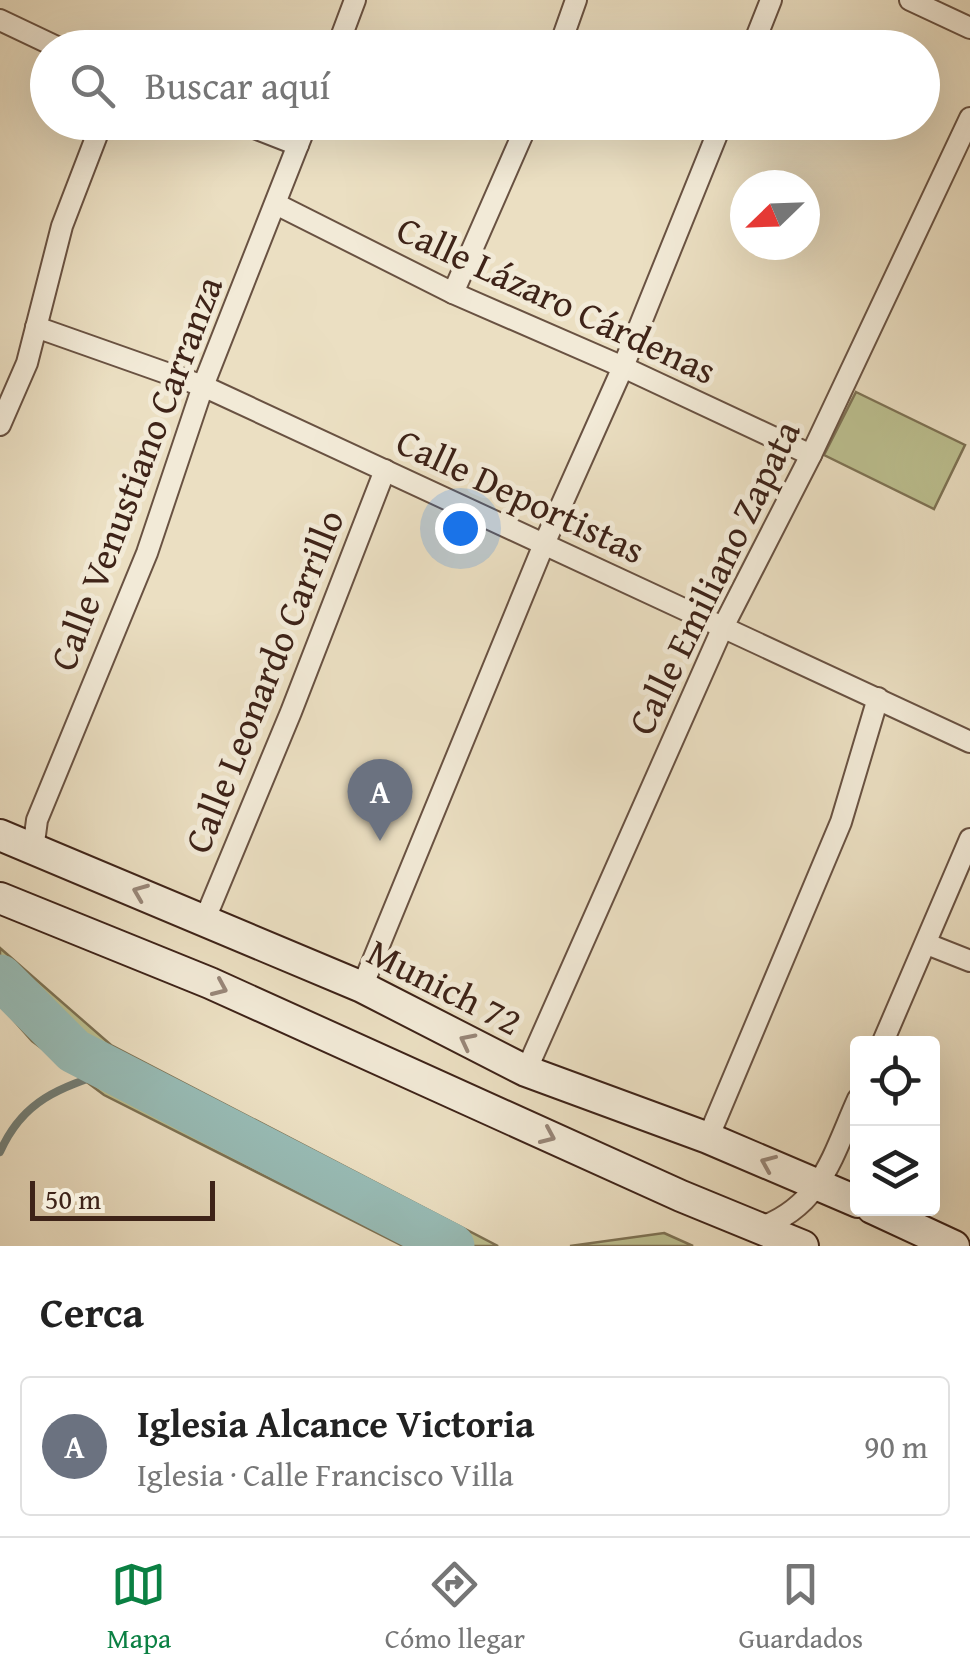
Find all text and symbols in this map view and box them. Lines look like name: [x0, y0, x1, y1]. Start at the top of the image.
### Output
search box: [30, 30, 940, 140]
text: Buscar aquí: [145, 57, 330, 113]
icon: search: [65, 58, 120, 113]
north arrow: [730, 170, 820, 260]
street label: Calle Lázaro Cárdenas: [388, 200, 726, 398]
street label: Calle Venustiano Carranza: [34, 268, 236, 678]
street label: Calle Emiliano Zapata: [613, 410, 813, 744]
street label: Calle Deportistas: [388, 413, 654, 577]
street label: Calle Leonardo Carrillo: [169, 501, 357, 861]
your location: [435, 503, 486, 554]
pin: A: [348, 758, 412, 841]
one-way arrow: [132, 884, 149, 904]
street label: Munich 72: [358, 923, 532, 1049]
one-way arrow: [210, 976, 228, 996]
one-way arrow: [460, 1034, 478, 1053]
map controls: [850, 1036, 940, 1216]
button: locate: [850, 1036, 940, 1126]
one-way arrow: [538, 1124, 556, 1144]
button: layers: [850, 1126, 940, 1216]
one-way arrow: [760, 1155, 778, 1175]
scale bar: [30, 1176, 215, 1220]
text: 50 m: [45, 1178, 101, 1219]
text: Cerca: [40, 1281, 144, 1342]
text: Iglesia Alcance Victoria: [137, 1395, 534, 1451]
text: A: [64, 1423, 85, 1470]
text: 90 m: [864, 1423, 928, 1470]
text: Iglesia · Calle Francisco Villa: [137, 1451, 514, 1498]
tab: Mapa: [107, 1557, 171, 1658]
tab: Cómo llegar: [385, 1557, 525, 1658]
tab: Guardados: [739, 1557, 863, 1658]

